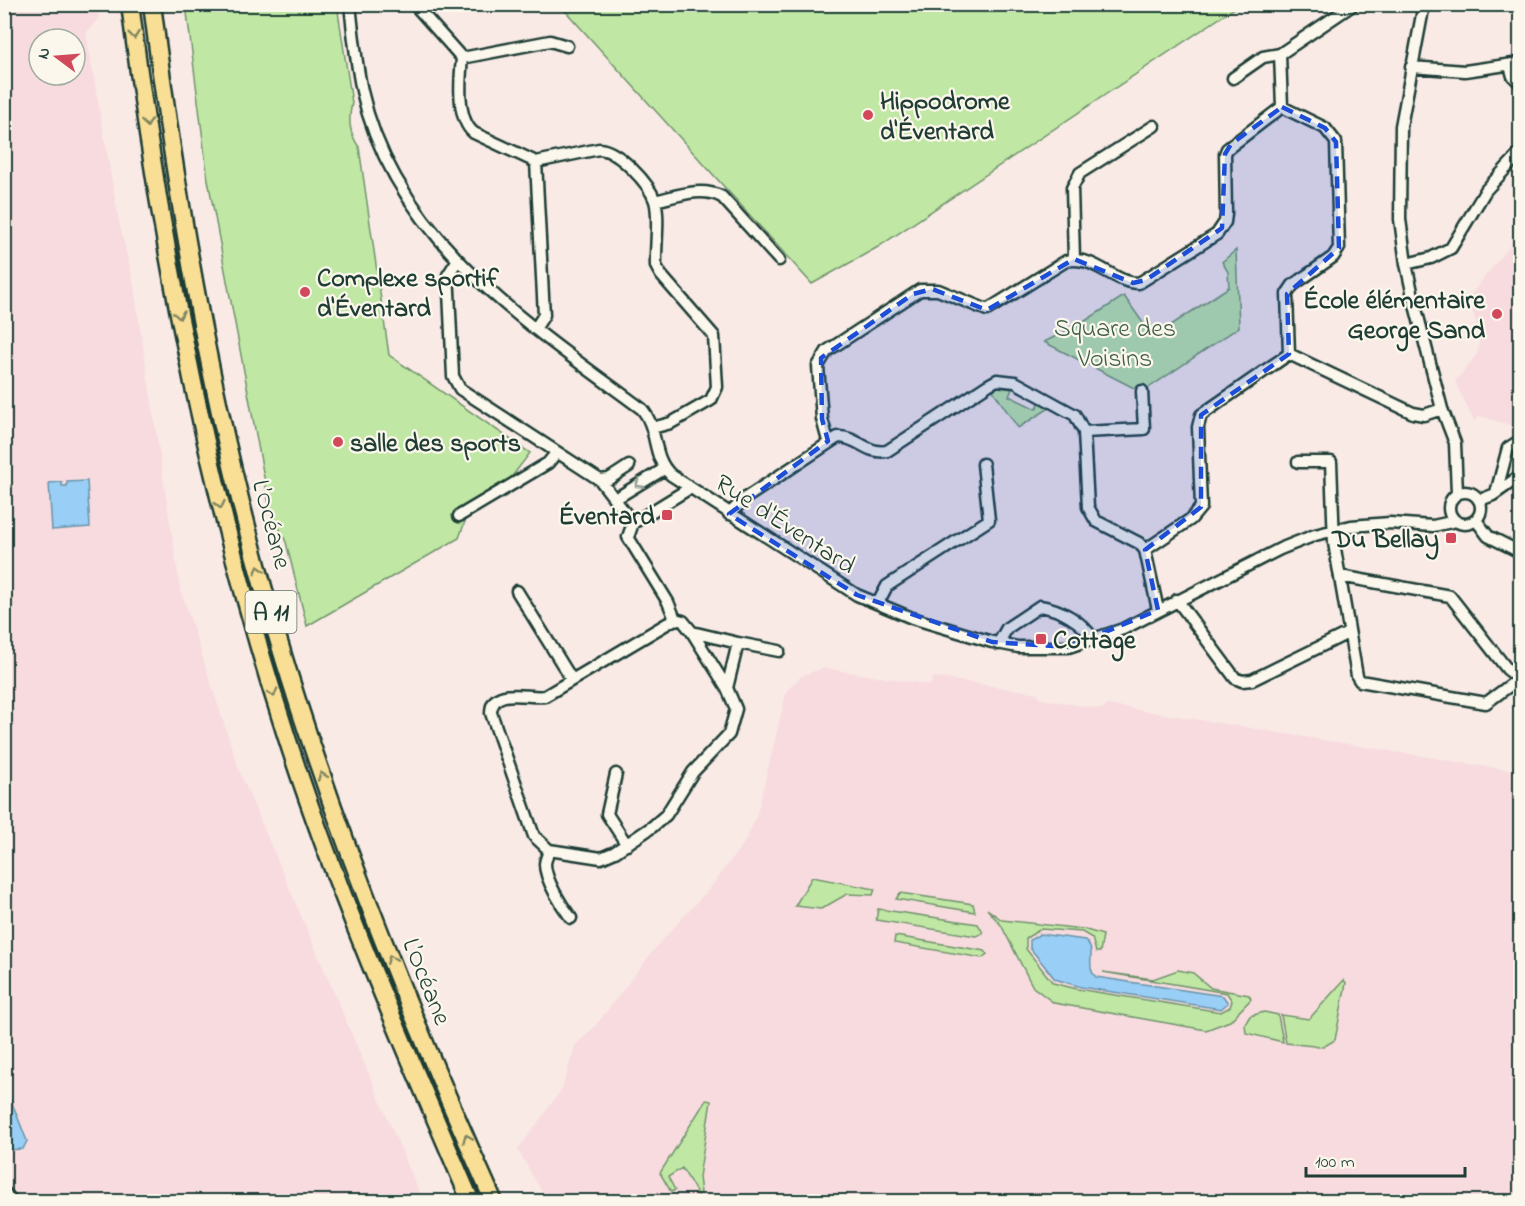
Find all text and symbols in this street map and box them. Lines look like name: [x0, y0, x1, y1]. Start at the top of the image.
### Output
north arrow: [27, 27, 87, 87]
one-way arrow: [127, 30, 140, 39]
text: N: [31, 45, 58, 62]
place label: Hippodrome d'Éventard: [880, 84, 1011, 152]
marker: Hippodrome d'Éventard: [861, 108, 875, 122]
one-way arrow: [140, 118, 152, 127]
place label: Complexe sportif d'Éventard: [317, 261, 500, 329]
place label: École élémentaire George Sand: [1303, 283, 1486, 352]
marker: Complexe sportif d'Éventard: [298, 285, 312, 299]
marker: École élémentaire George Sand: [1490, 307, 1504, 321]
one-way arrow: [172, 310, 185, 320]
park label: Square des Voisins: [1054, 311, 1176, 379]
place label: salle des sports: [350, 426, 521, 464]
marker: salle des sports: [331, 435, 345, 449]
street label: Rue d'Éventard: [706, 466, 863, 586]
street label: L’Océane: [240, 476, 300, 574]
one-way arrow: [635, 476, 645, 488]
place label: Éventard: [559, 499, 655, 537]
one-way arrow: [213, 500, 226, 510]
marker: Éventard: [660, 508, 674, 522]
place label: Du Bellay: [1331, 522, 1439, 560]
marker: Du Bellay: [1444, 531, 1458, 545]
one-way arrow: [253, 565, 266, 575]
road number: A 11: [246, 591, 296, 633]
place label: Cottage: [1053, 623, 1137, 662]
marker: Cottage: [1034, 632, 1048, 646]
one-way arrow: [266, 687, 278, 698]
one-way arrow: [317, 771, 330, 782]
street label: L’Océane: [391, 933, 460, 1032]
one-way arrow: [386, 954, 398, 965]
one-way arrow: [462, 1134, 474, 1145]
scale bar: [1306, 1140, 1465, 1178]
text: 100 m: [1315, 1150, 1355, 1176]

